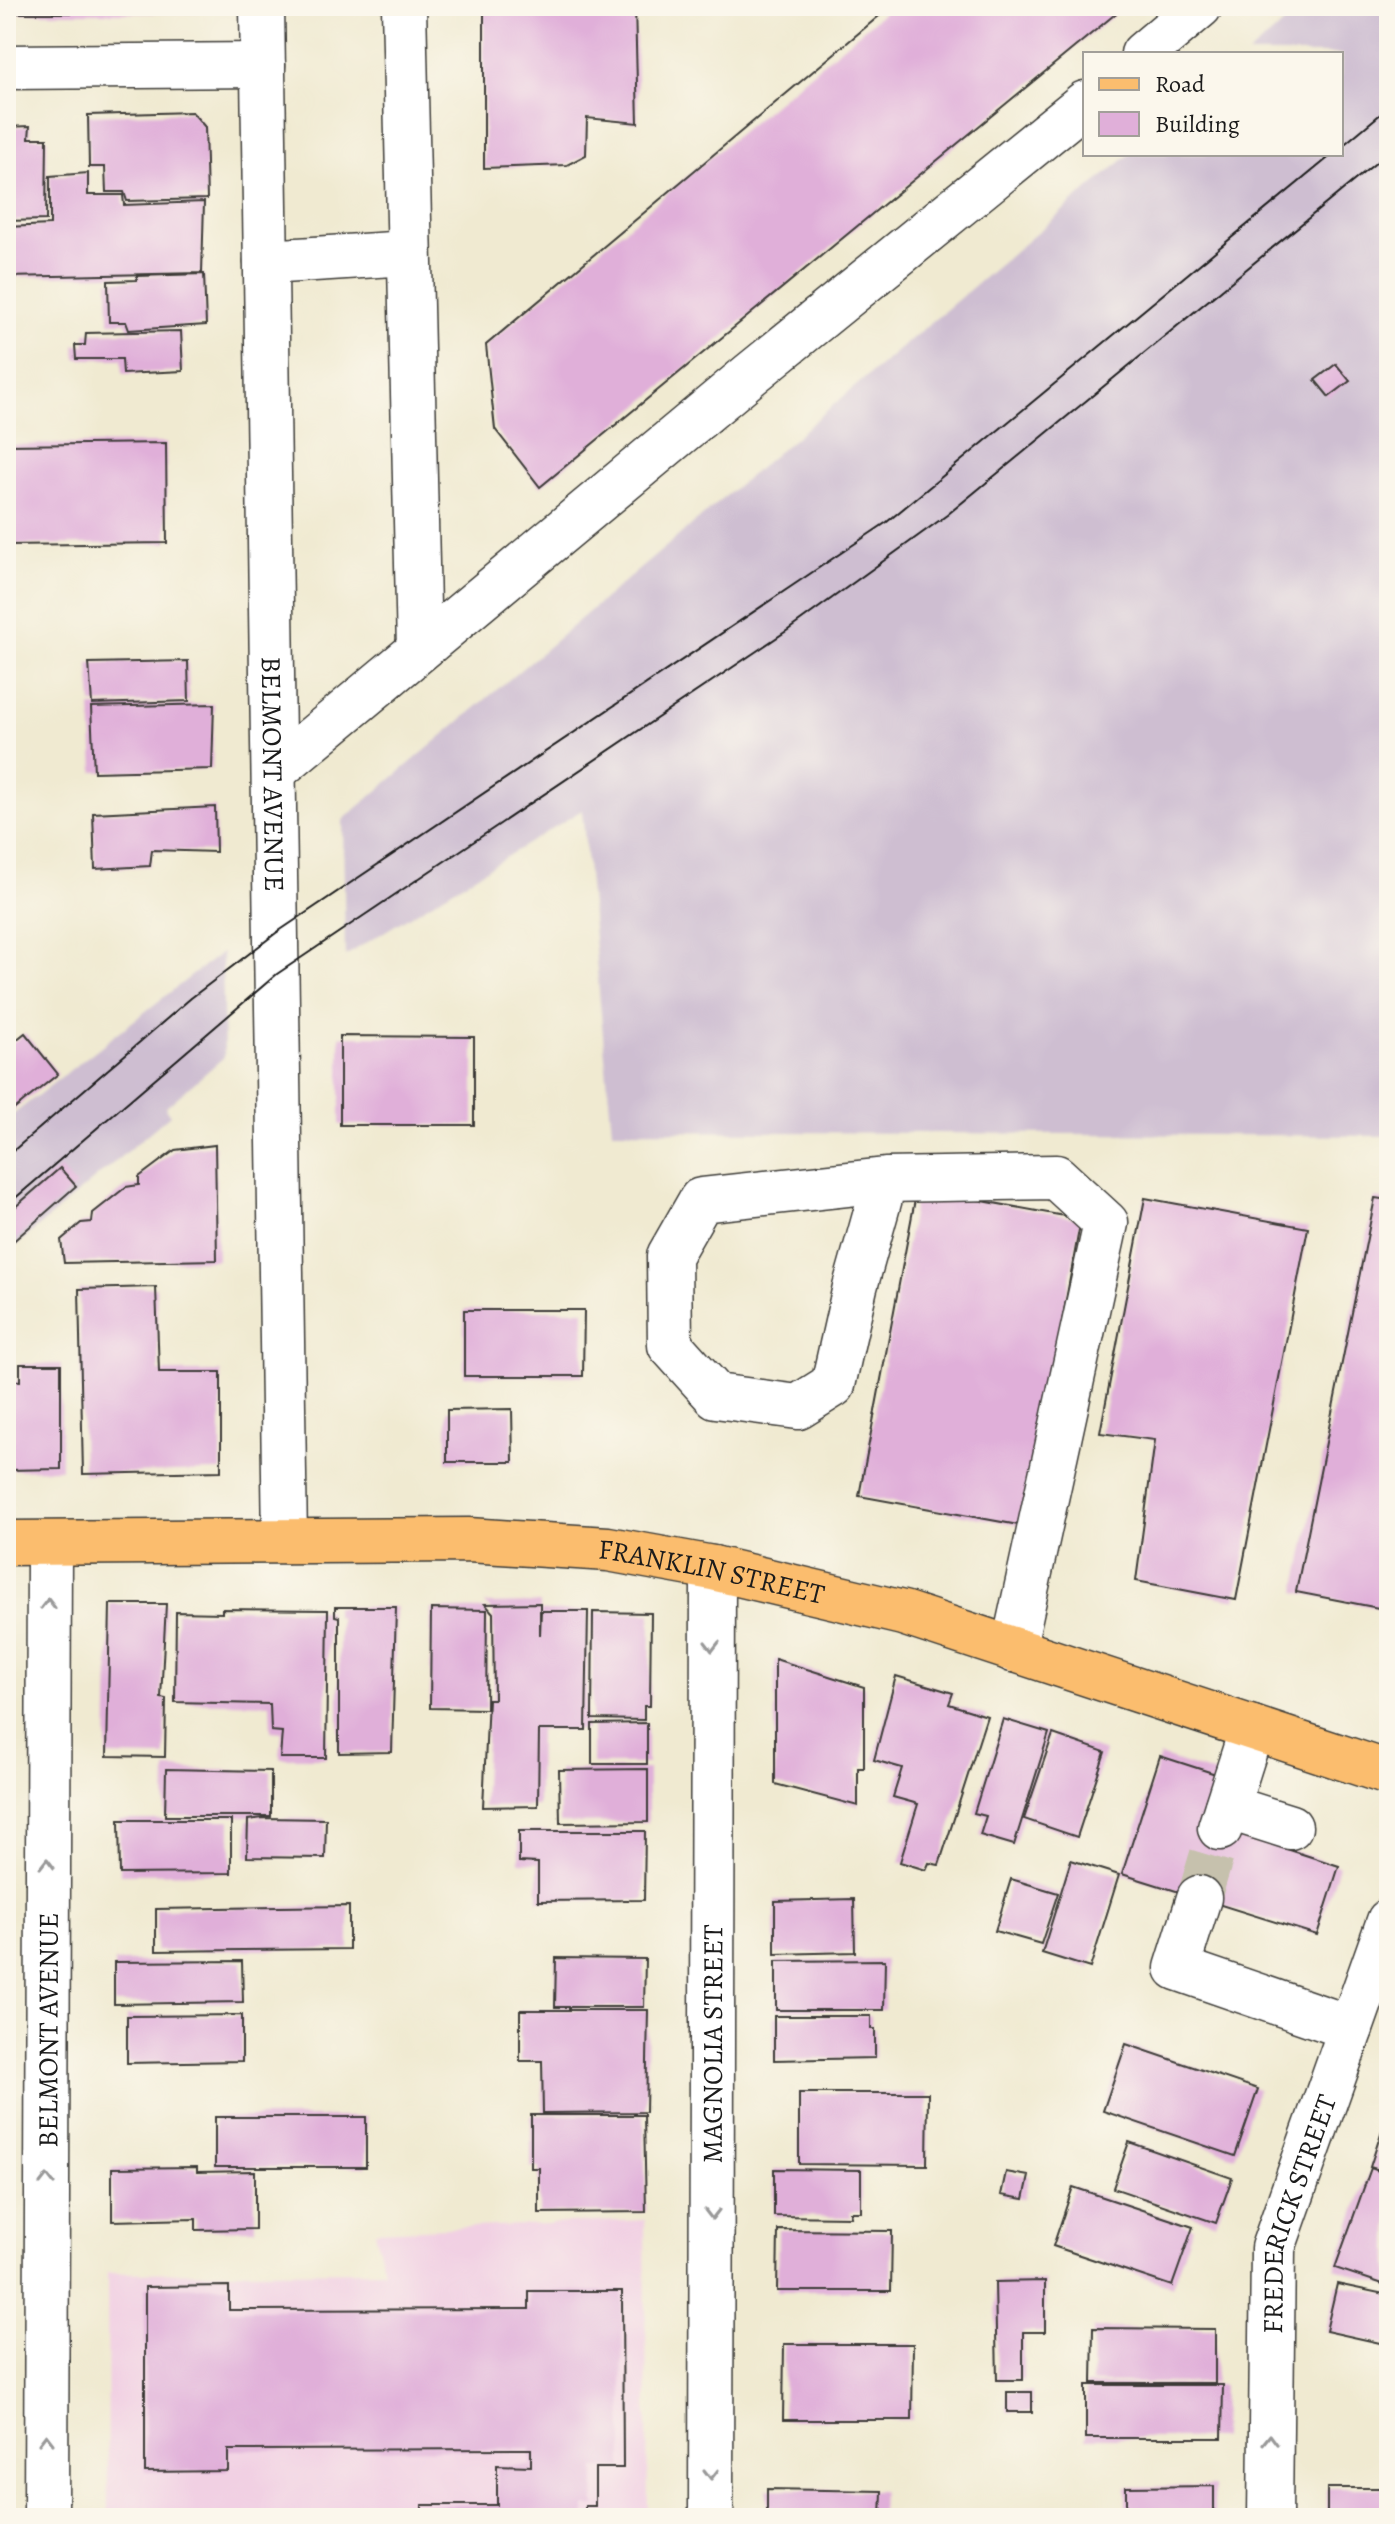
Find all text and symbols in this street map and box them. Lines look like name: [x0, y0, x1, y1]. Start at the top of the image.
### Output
legend: [1083, 52, 1343, 156]
text: Road: [1155, 68, 1205, 100]
text: Building: [1155, 108, 1240, 140]
street label: BELMONT AVENUE: [252, 656, 293, 892]
street label: FRANKLIN STREET: [597, 1530, 828, 1614]
one-way arrow: [39, 1597, 57, 1610]
one-way arrow: [703, 1640, 721, 1653]
one-way arrow: [38, 1857, 56, 1870]
street label: BELMONT AVENUE: [29, 1912, 68, 2148]
street label: MAGNOLIA STREET: [694, 1924, 732, 2164]
street label: FREDERICK STREET: [1254, 2089, 1346, 2334]
one-way arrow: [38, 2173, 56, 2186]
one-way arrow: [703, 2208, 721, 2221]
one-way arrow: [37, 2433, 55, 2446]
one-way arrow: [1262, 2433, 1279, 2446]
one-way arrow: [702, 2468, 720, 2481]

